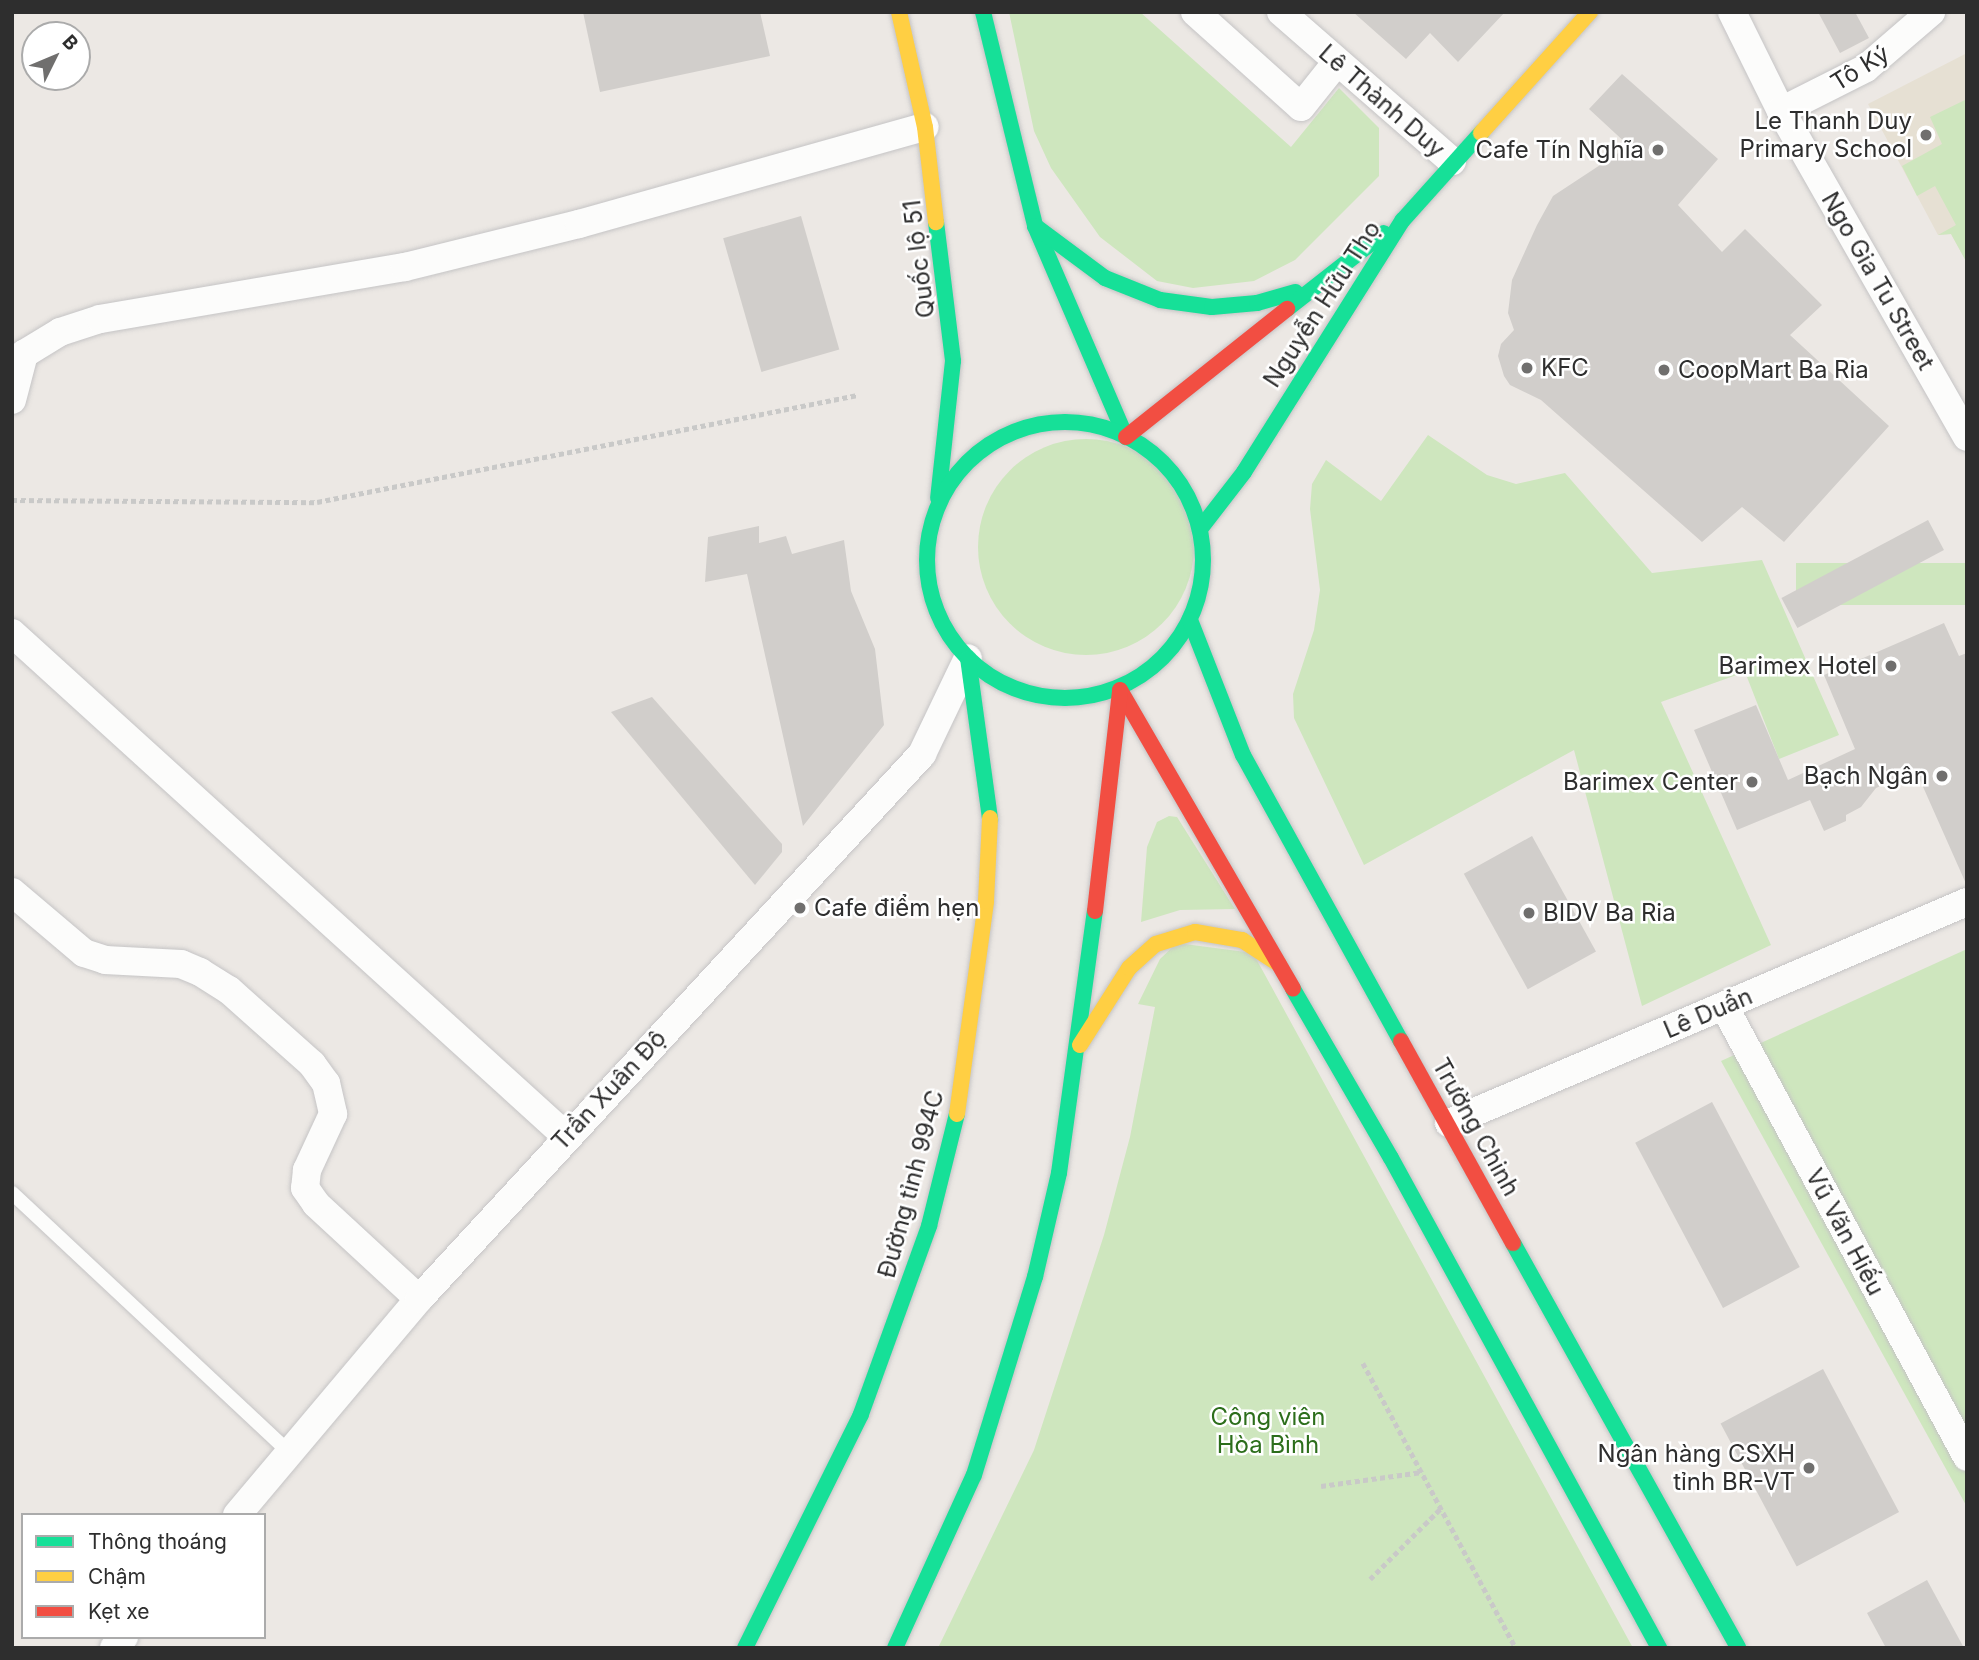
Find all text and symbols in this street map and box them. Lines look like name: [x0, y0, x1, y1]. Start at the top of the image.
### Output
north arrow: [21, 21, 91, 91]
text: B: [58, 30, 83, 55]
street label: Lê Thành Duy: [1313, 38, 1451, 164]
street label: Tô Ký: [1825, 39, 1895, 97]
place label: Le Thanh Duy Primary School: [1739, 107, 1912, 163]
marker: Le Thanh Duy Primary School: [1918, 127, 1934, 143]
place label: Cafe Tín Nghĩa: [1476, 136, 1644, 164]
marker: Cafe Tín Nghĩa: [1650, 142, 1666, 158]
street label: Ngo Gia Tu Street: [1815, 187, 1941, 375]
street label: Quốc lộ 51: [897, 198, 941, 320]
street label: Nguyễn Hữu Thọ: [1257, 215, 1387, 393]
place label: KFC: [1541, 354, 1589, 382]
place label: CoopMart Ba Ria: [1678, 356, 1869, 384]
marker: KFC: [1519, 360, 1535, 376]
marker: CoopMart Ba Ria: [1656, 362, 1672, 378]
place label: Barimex Hotel: [1719, 652, 1877, 680]
marker: Barimex Hotel: [1883, 658, 1899, 674]
place label: Bạch Ngân: [1804, 762, 1928, 790]
place label: Barimex Center: [1563, 768, 1738, 796]
marker: Bạch Ngân: [1934, 768, 1950, 784]
marker: Barimex Center: [1744, 774, 1760, 790]
place label: Cafe điểm hẹn: [814, 894, 979, 922]
place label: BIDV Ba Ria: [1543, 899, 1676, 927]
marker: Cafe điểm hẹn: [792, 900, 808, 916]
marker: BIDV Ba Ria: [1521, 905, 1537, 921]
street label: Lê Duẩn: [1659, 981, 1757, 1045]
street label: Trần Xuân Độ: [546, 1024, 672, 1156]
street label: Trường Chinh: [1426, 1053, 1526, 1201]
street label: Đường tỉnh 994C: [872, 1087, 950, 1281]
street label: Vũ Văn Hiếu: [1800, 1164, 1890, 1300]
park label: Công viên Hòa Bình: [1210, 1403, 1326, 1459]
place label: Ngân hàng CSXH tỉnh BR-VT: [1598, 1440, 1795, 1496]
marker: Ngân hàng CSXH tỉnh BR-VT: [1801, 1460, 1817, 1476]
legend: [21, 1513, 266, 1639]
text: Thông thoáng: [88, 1529, 227, 1554]
text: Chậm: [88, 1564, 146, 1589]
text: Kẹt xe: [88, 1599, 150, 1624]

